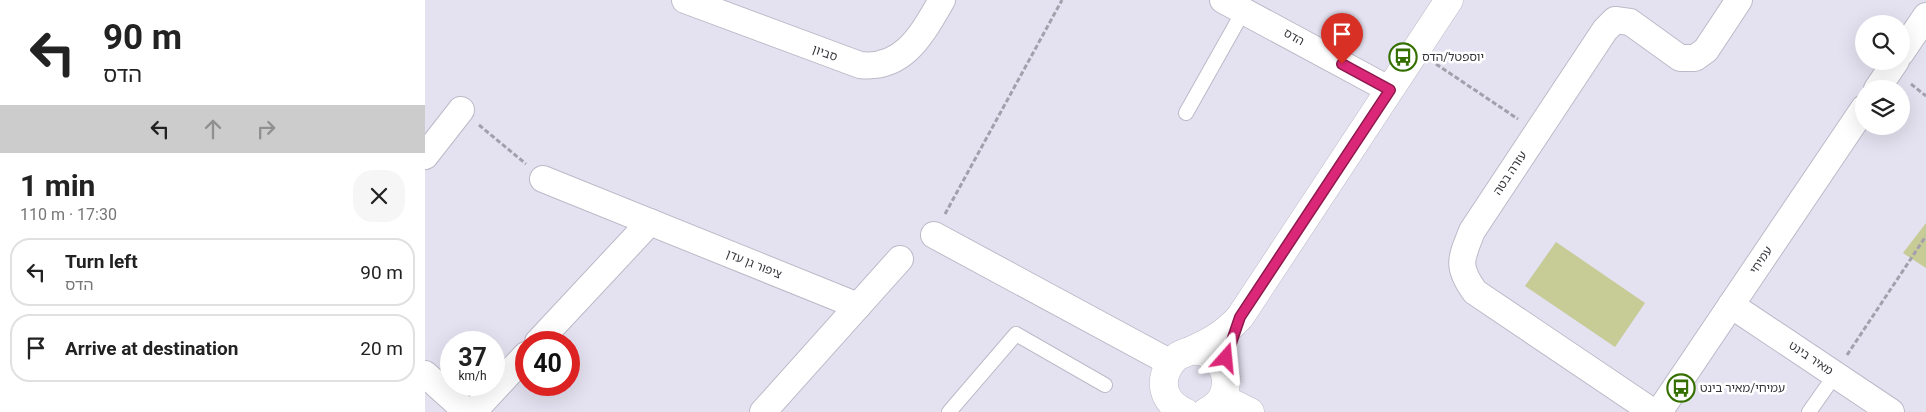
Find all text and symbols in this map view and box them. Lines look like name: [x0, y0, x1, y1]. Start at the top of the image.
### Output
pin: [1321, 13, 1363, 64]
map controls: [1855, 15, 1910, 135]
button: search: [1855, 15, 1910, 70]
text: 90 m: [103, 17, 182, 58]
icon: left: [20, 20, 85, 85]
icon: arrive: [1328, 20, 1356, 48]
street label: הדס: [1281, 26, 1307, 48]
street label: סביון: [811, 42, 840, 64]
bus stop icon: יוספטל/הדס: [1388, 42, 1418, 72]
place label: יוספטל/הדס: [1422, 50, 1484, 64]
text: הדס: [103, 62, 142, 87]
button: layers: [1855, 80, 1910, 135]
icon: left: [146, 115, 174, 143]
icon: ahead: [199, 115, 227, 143]
icon: right: [252, 115, 280, 143]
street label: עזרה בטה: [1490, 148, 1530, 198]
text: 1 min: [20, 168, 95, 203]
button: close: [353, 170, 405, 222]
text: 110 m · 17:30: [20, 205, 117, 224]
street label: עמיחי: [1747, 244, 1775, 276]
street label: ציפור גן עדן: [724, 247, 784, 282]
text: Turn left: [65, 250, 138, 273]
icon: left: [22, 258, 50, 286]
text: 90 m: [360, 261, 403, 284]
text: הדס: [65, 275, 93, 294]
speed limit sign: 40: [515, 331, 580, 396]
position arrow: [1199, 331, 1251, 383]
icon: arrive: [22, 334, 50, 362]
text: Arrive at destination: [65, 337, 238, 360]
text: 20 m: [360, 337, 403, 360]
street label: מאיר בינט: [1786, 338, 1836, 378]
text: 37: [458, 343, 487, 372]
text: km/h: [458, 369, 487, 383]
bus stop icon: עמיחי/מאיר בינט: [1666, 373, 1696, 403]
place label: עמיחי/מאיר בינט: [1700, 381, 1785, 395]

